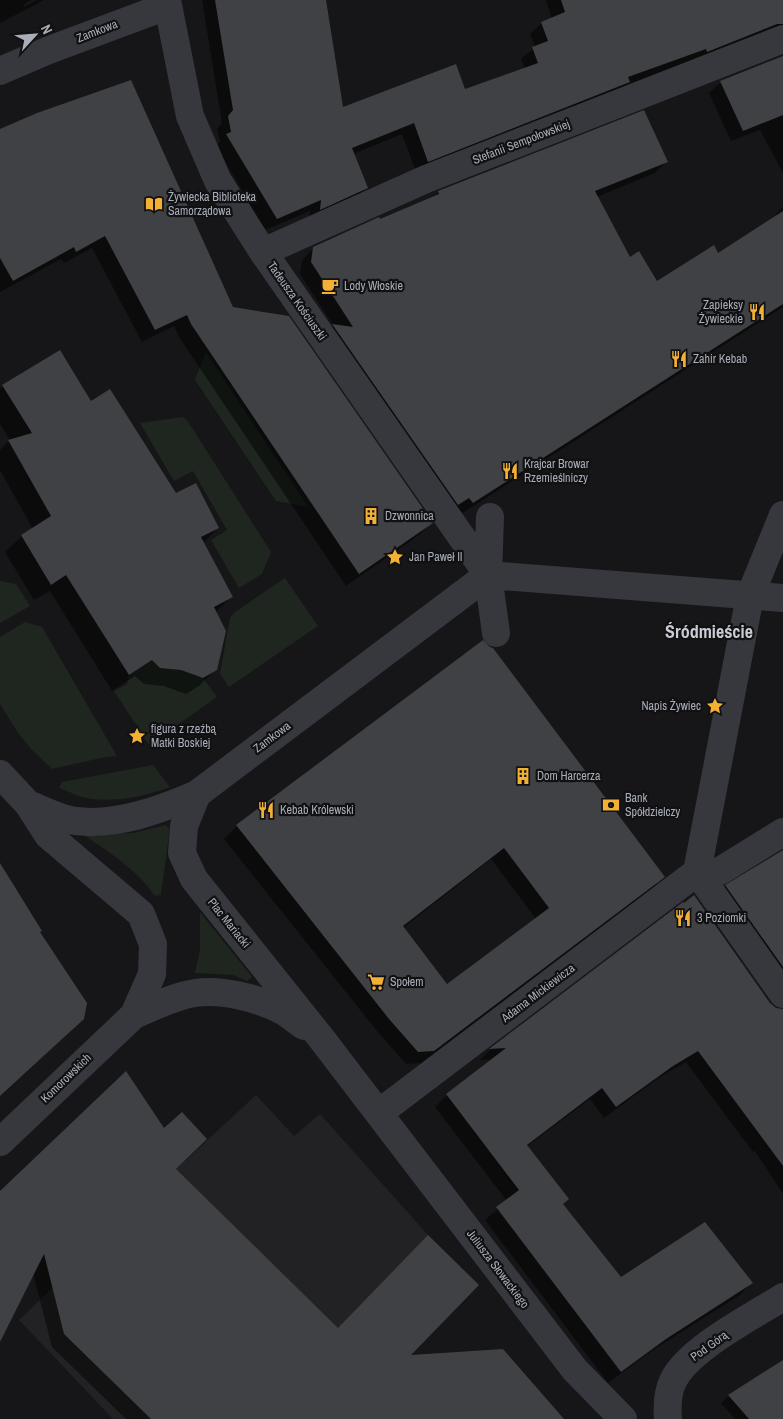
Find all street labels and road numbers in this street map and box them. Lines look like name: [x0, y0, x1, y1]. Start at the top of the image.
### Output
street label: Zamkowa: [74, 16, 120, 46]
street label: Stefanii Sempołowskiej: [470, 116, 572, 168]
street label: Tadeusza Kościuszki: [264, 258, 330, 344]
street label: Zamkowa: [250, 717, 294, 756]
street label: Plac Mariacki: [204, 895, 254, 951]
street label: Adama Mickiewicza: [497, 960, 578, 1026]
street label: Komorowskich: [37, 1050, 95, 1106]
street label: Juliusza Słowackiego: [463, 1226, 533, 1312]
street label: Pod Górą: [687, 1327, 731, 1365]

